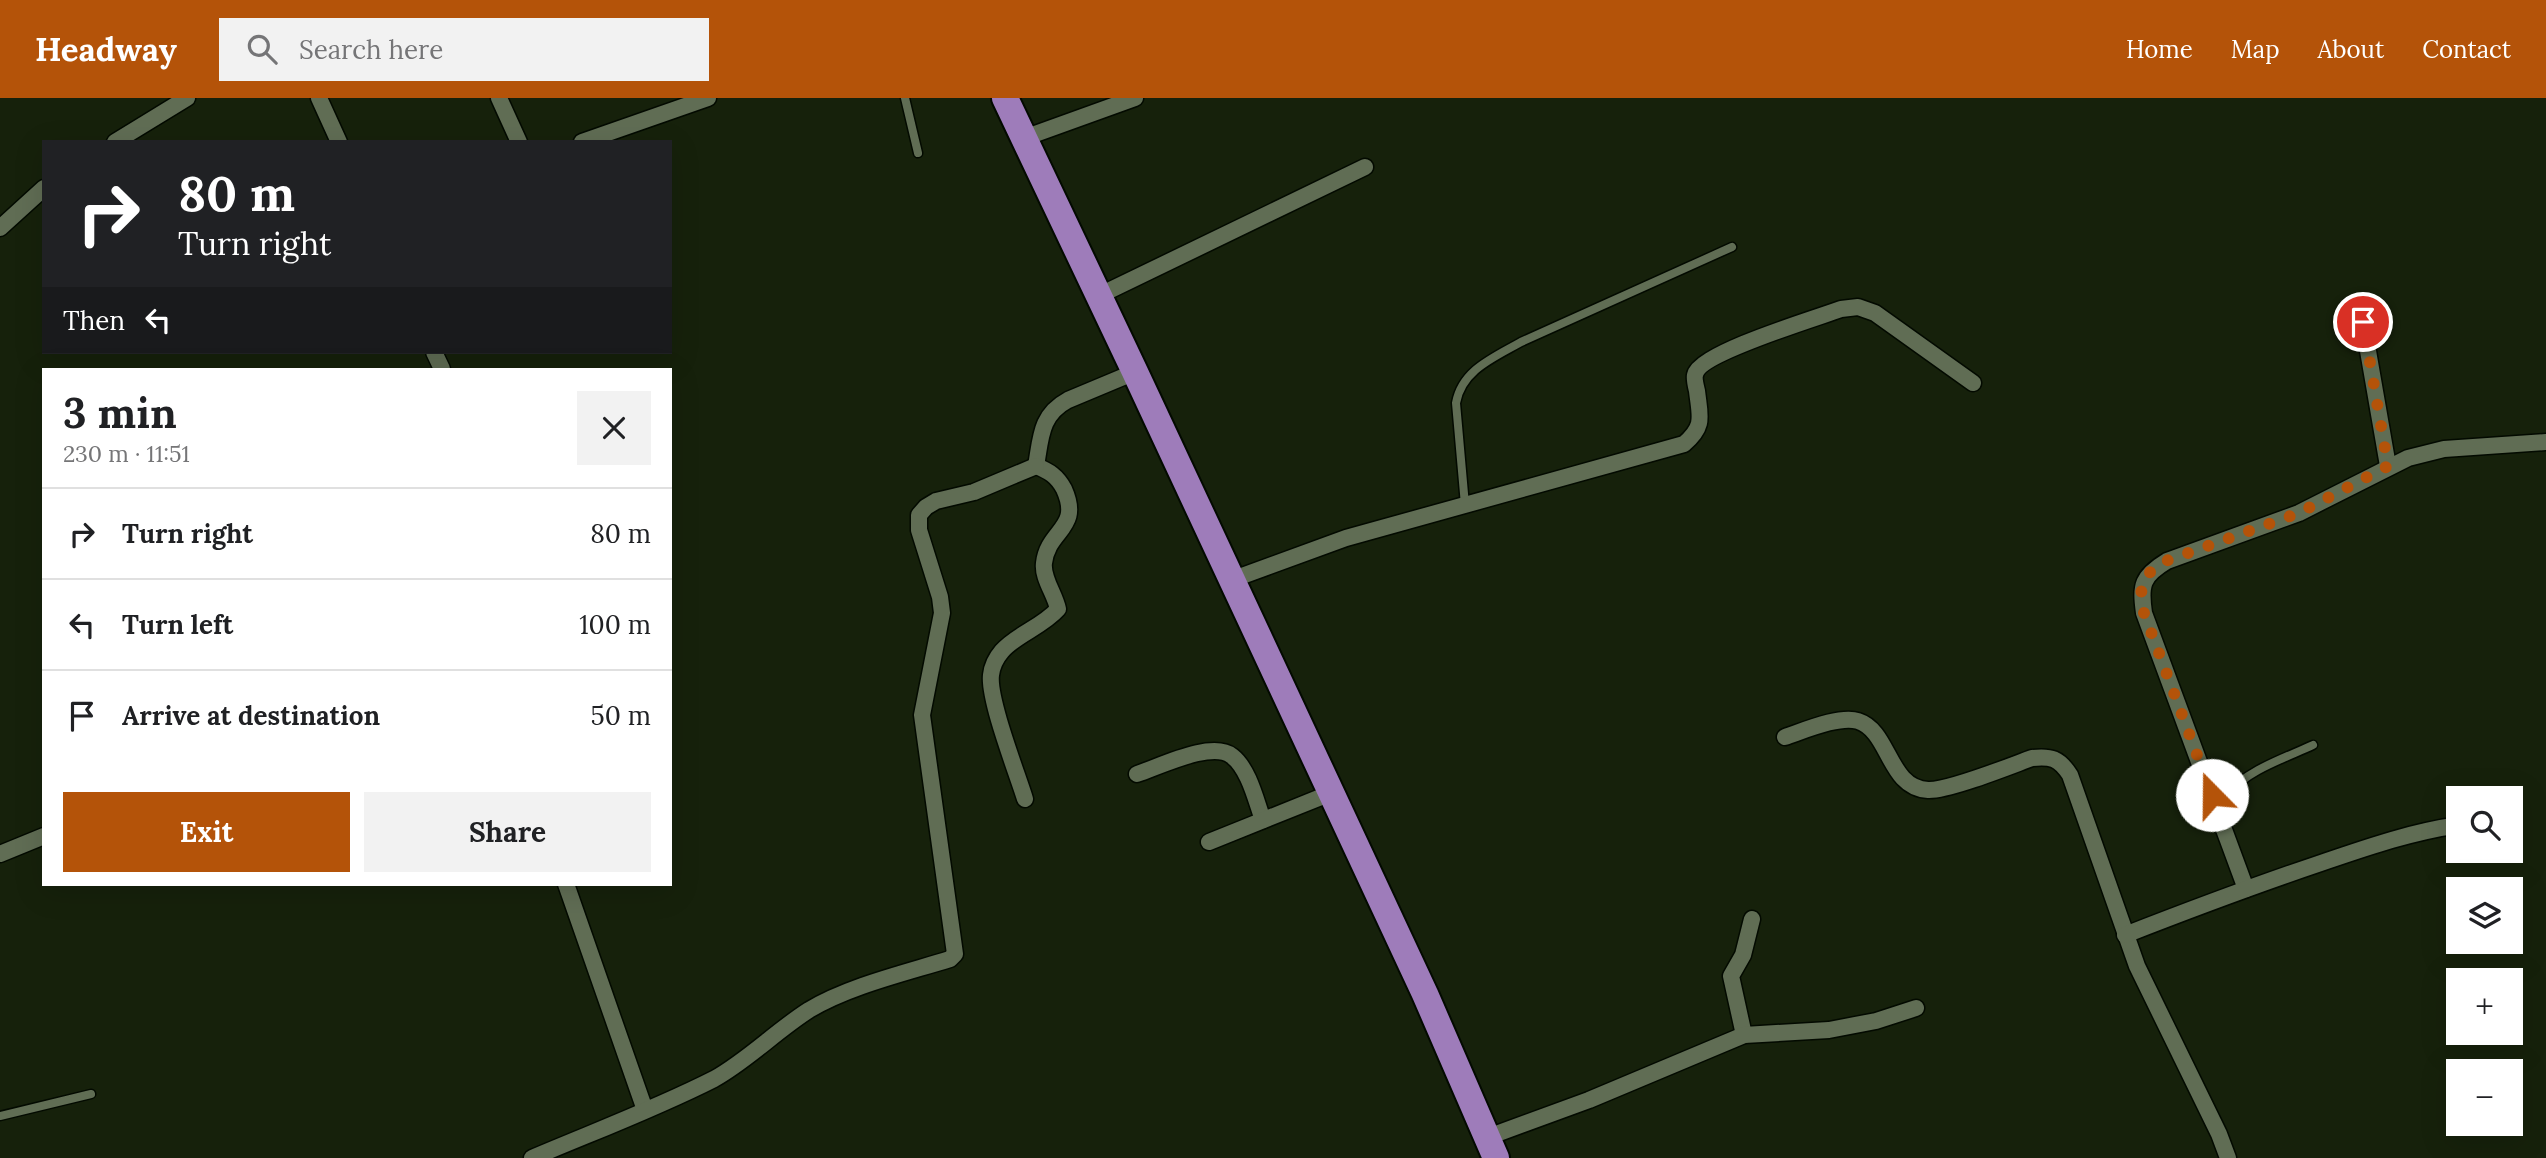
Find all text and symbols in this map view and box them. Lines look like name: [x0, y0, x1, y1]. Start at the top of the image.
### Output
search box: [219, 18, 709, 81]
text: Headway: [35, 28, 177, 70]
icon: search: [243, 30, 281, 68]
text: Search here: [299, 33, 443, 66]
text: Home: [2126, 34, 2193, 65]
text: Map: [2231, 34, 2280, 65]
text: About: [2318, 34, 2384, 65]
text: Contact: [2422, 34, 2511, 65]
text: 80 m: [178, 162, 295, 224]
icon: right: [63, 168, 154, 259]
text: Turn right: [178, 223, 331, 264]
pin: [2333, 292, 2393, 352]
icon: left: [139, 301, 177, 339]
icon: arrive: [2344, 303, 2382, 341]
text: Then: [63, 304, 125, 337]
text: 3 min: [63, 386, 177, 440]
button: close: [577, 391, 651, 465]
text: 230 m · 11:51: [63, 439, 190, 468]
icon: right: [63, 515, 101, 553]
text: Turn right: [122, 517, 253, 550]
text: 80 m: [590, 517, 651, 550]
icon: left: [63, 606, 101, 644]
text: Turn left: [122, 608, 233, 641]
text: 100 m: [579, 608, 651, 641]
icon: arrive: [63, 697, 101, 735]
text: Arrive at destination: [122, 699, 380, 732]
text: 50 m: [591, 699, 651, 732]
position arrow: [2175, 758, 2249, 832]
map controls: [2446, 786, 2523, 1136]
button: search: [2446, 786, 2523, 863]
button: Exit: [63, 792, 350, 872]
button: Share: [364, 792, 651, 872]
button: layers: [2446, 877, 2523, 954]
button: +: [2446, 968, 2523, 1045]
button: −: [2446, 1059, 2523, 1136]

